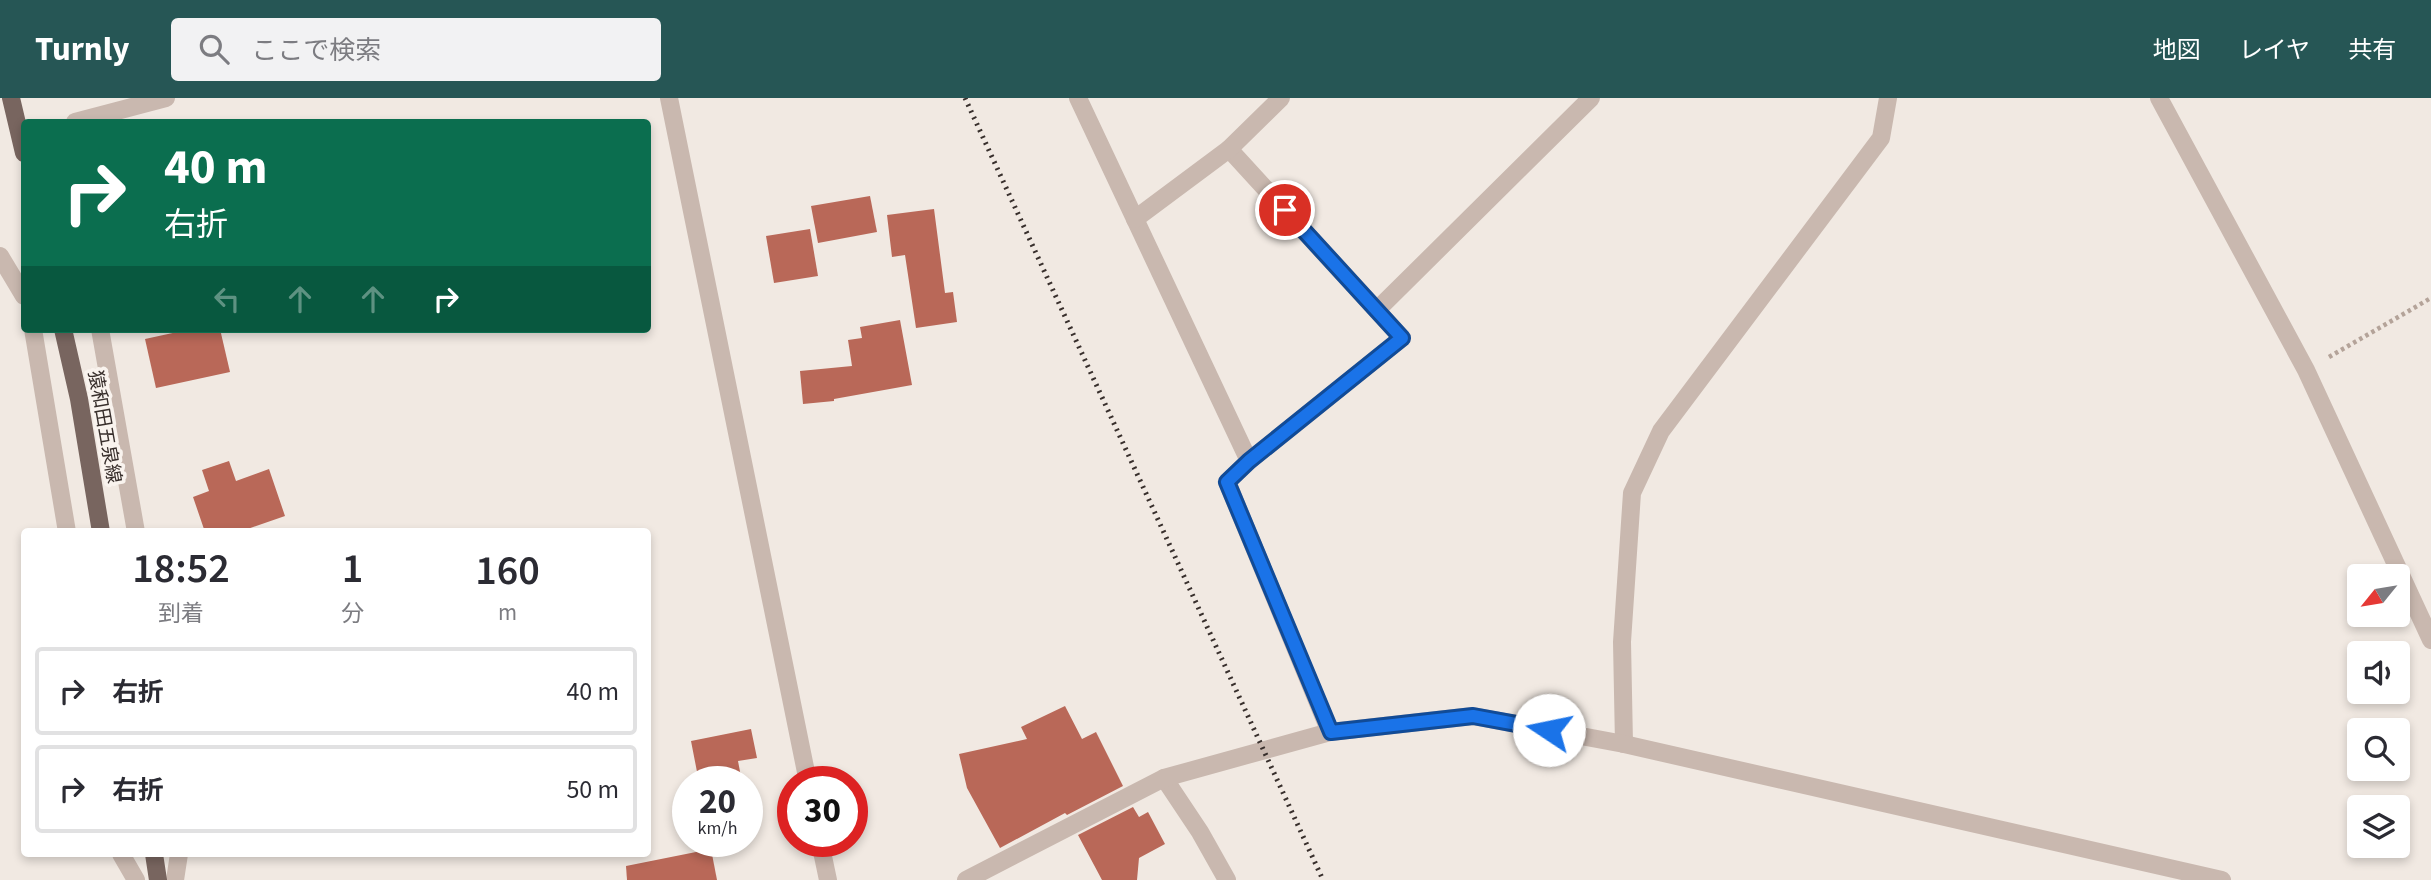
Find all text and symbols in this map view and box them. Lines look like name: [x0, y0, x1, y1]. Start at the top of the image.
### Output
search box: [171, 18, 661, 81]
text: Turnly: [35, 26, 129, 73]
icon: search: [195, 30, 233, 68]
text: ここで検索: [251, 32, 381, 69]
text: 地図: [2153, 33, 2201, 68]
text: レイヤ: [2239, 33, 2310, 68]
text: 共有: [2348, 33, 2396, 68]
text: 40 m: [164, 133, 268, 203]
icon: right: [49, 147, 140, 238]
pin: [1255, 180, 1315, 240]
icon: arrive: [1266, 191, 1304, 229]
text: 右折: [164, 202, 228, 248]
icon: left: [208, 280, 246, 318]
icon: ahead: [281, 280, 319, 318]
icon: ahead: [354, 280, 392, 318]
icon: right: [427, 280, 465, 318]
street label: 猿和田五泉線: [81, 369, 127, 485]
text: 18:52: [132, 539, 230, 599]
text: 1: [342, 539, 363, 599]
text: 160: [475, 541, 540, 601]
north arrow: [2347, 564, 2410, 626]
map controls: [2347, 564, 2410, 858]
text: m: [498, 596, 517, 629]
text: 到着: [158, 597, 204, 630]
text: 分: [341, 597, 364, 630]
button: sound: [2347, 641, 2410, 704]
icon: right: [53, 672, 91, 710]
text: 40 m: [566, 673, 619, 710]
text: 右折: [112, 674, 164, 711]
position arrow: [1512, 693, 1586, 767]
button: search: [2347, 718, 2410, 781]
speed limit sign: 30: [777, 766, 868, 857]
icon: right: [53, 770, 91, 808]
text: 50 m: [566, 771, 619, 808]
text: 右折: [112, 772, 164, 809]
text: 20: [699, 777, 736, 827]
button: layers: [2347, 795, 2410, 858]
text: km/h: [698, 816, 737, 841]

